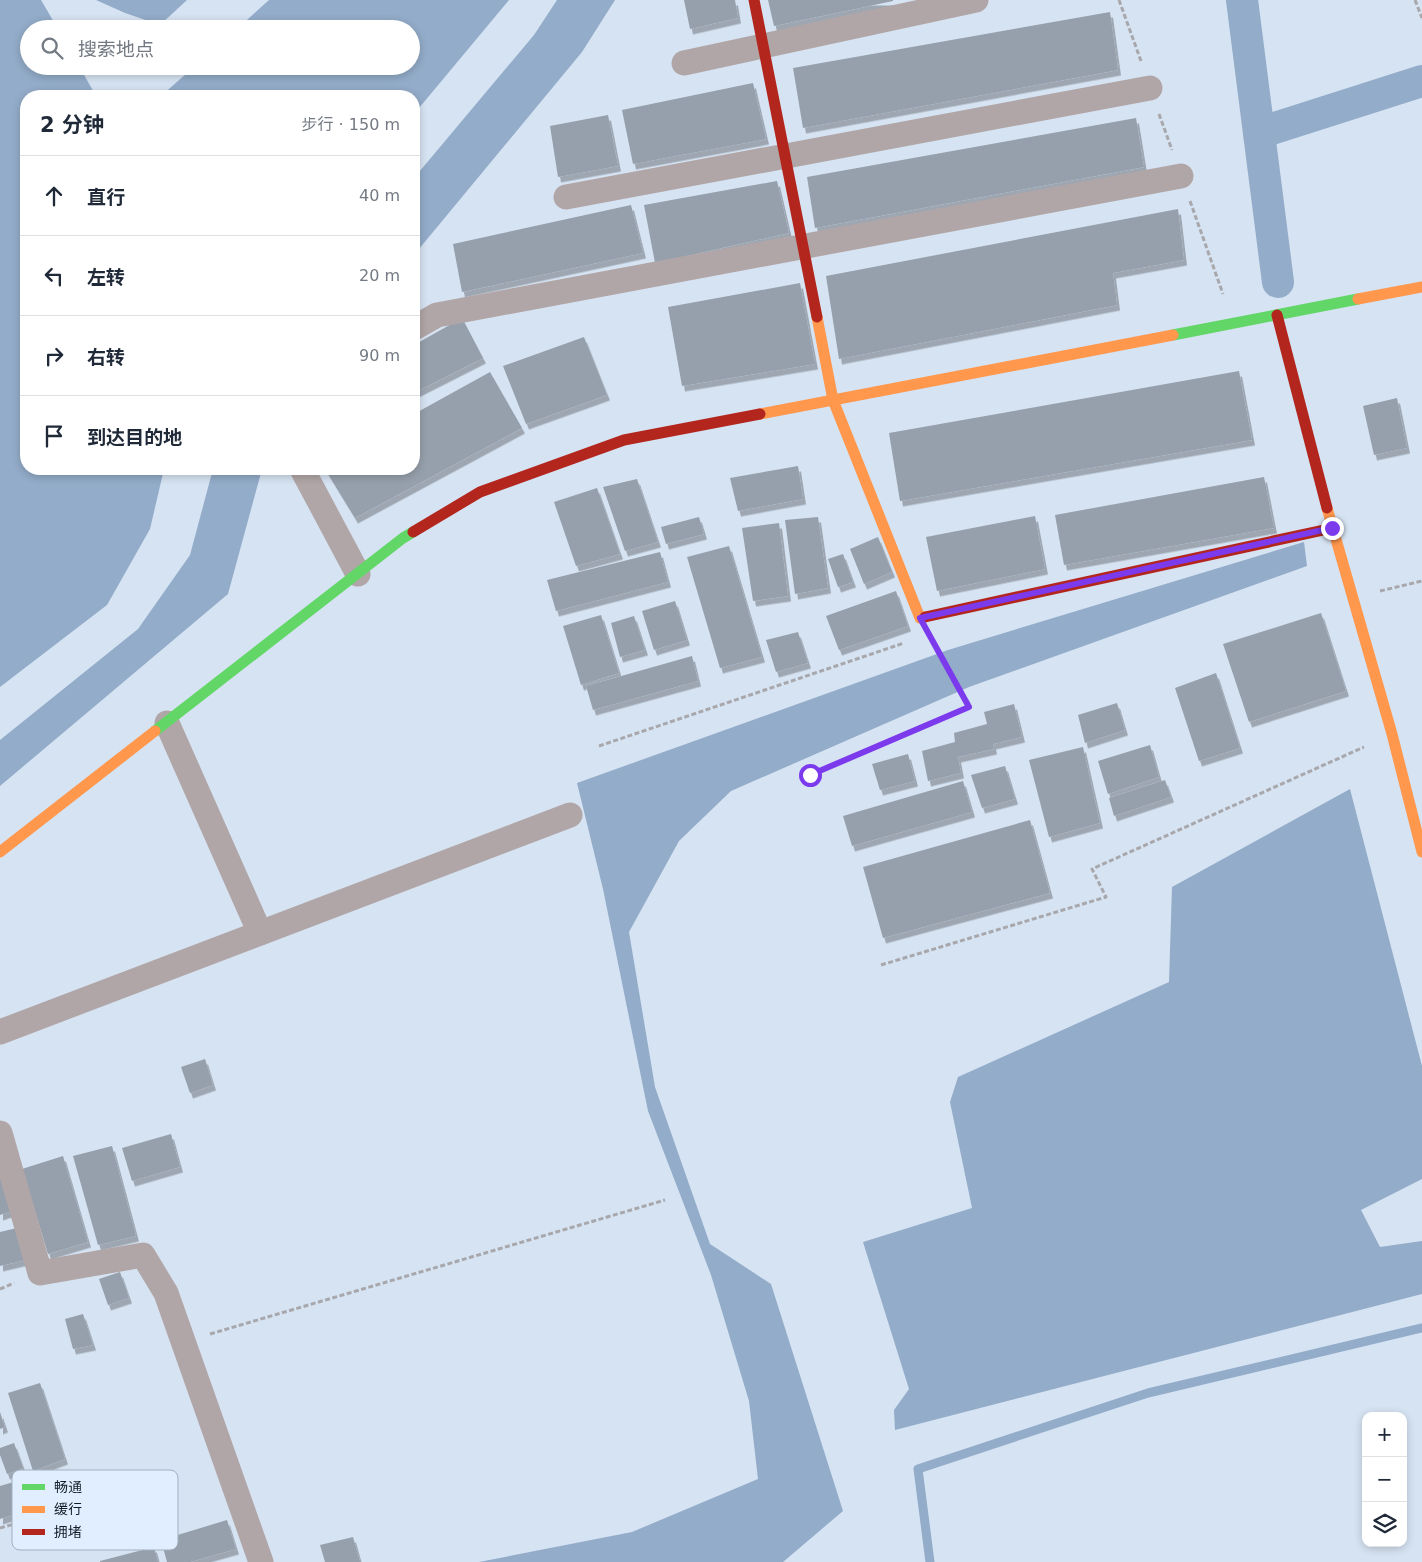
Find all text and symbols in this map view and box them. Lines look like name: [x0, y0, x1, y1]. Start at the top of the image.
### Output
search box: [20, 20, 420, 75]
icon: search: [38, 34, 66, 62]
text: 搜索地点: [78, 38, 154, 60]
text: 2 分钟: [40, 113, 104, 137]
text: 步行 · 150 m: [302, 115, 400, 134]
icon: ahead: [40, 182, 68, 210]
text: 直行: [87, 186, 125, 208]
text: 40 m: [359, 186, 400, 205]
icon: left: [40, 262, 68, 290]
text: 左转: [87, 266, 125, 288]
text: 20 m: [359, 266, 400, 285]
icon: right: [40, 342, 68, 370]
text: 右转: [87, 346, 125, 368]
text: 90 m: [359, 346, 400, 365]
icon: arrive: [40, 422, 68, 450]
text: 到达目的地: [87, 426, 182, 448]
route end: [1321, 517, 1344, 540]
route start: [799, 764, 822, 787]
map controls: [1362, 1412, 1407, 1547]
button: +: [1362, 1412, 1407, 1457]
button: −: [1362, 1457, 1407, 1502]
legend: [12, 1470, 178, 1550]
text: 畅通: [54, 1479, 82, 1495]
text: 缓行: [54, 1501, 82, 1517]
button: layers: [1362, 1502, 1407, 1547]
text: 拥堵: [54, 1524, 82, 1540]

